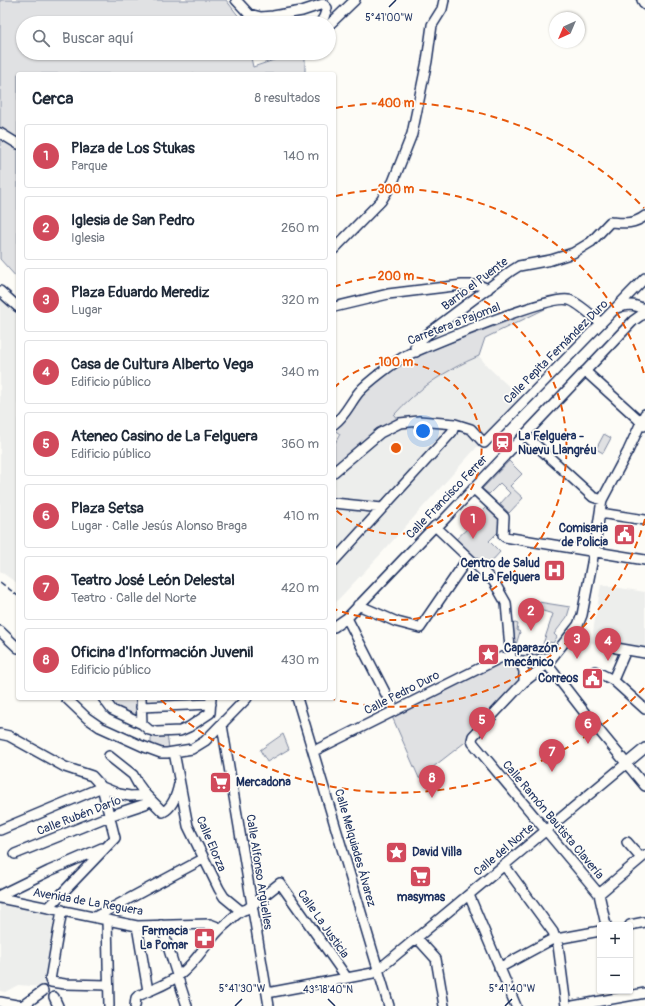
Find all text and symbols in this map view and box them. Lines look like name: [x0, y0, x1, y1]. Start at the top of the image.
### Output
text: 5°41'00"W: [365, 12, 413, 24]
north arrow: [549, 12, 585, 48]
search box: [16, 16, 336, 60]
icon: search: [30, 27, 52, 49]
text: Buscar aquí: [62, 29, 134, 48]
text: Cerca: [32, 88, 73, 109]
text: 8 resultados: [254, 90, 320, 106]
text: 400 m: [377, 96, 415, 111]
text: Plaza de Los Stukas: [71, 139, 195, 158]
text: 1: [43, 148, 49, 164]
text: 140 m: [283, 148, 319, 164]
text: Parque: [71, 158, 107, 174]
text: 300 m: [378, 182, 415, 197]
text: Iglesia de San Pedro: [71, 211, 195, 230]
text: 2: [42, 220, 50, 236]
text: 260 m: [281, 220, 319, 236]
text: Iglesia: [71, 230, 105, 246]
street label: Barrio el Puente: [439, 254, 511, 314]
text: 200 m: [378, 269, 415, 284]
text: Plaza Eduardo Merediz: [71, 283, 209, 302]
text: 3: [42, 292, 50, 308]
text: 320 m: [281, 292, 319, 308]
street label: Calle Pepita Fernández Duro: [501, 296, 612, 407]
street label: Carretera a Pajomal: [405, 299, 503, 349]
text: Lugar: [71, 302, 102, 318]
text: Casa de Cultura Alberto Vega: [71, 355, 254, 374]
text: 100 m: [379, 355, 414, 370]
text: 4: [42, 364, 50, 380]
text: 340 m: [281, 364, 319, 380]
text: Edificio público: [71, 374, 151, 390]
your location: [413, 421, 433, 441]
text: Ateneo Casino de La Felguera: [71, 427, 258, 446]
place label: La Felguera - Nuevu Llangréu: [518, 429, 596, 458]
station icon: La Felguera - Nuevu Llangréu: [490, 430, 516, 456]
text: 5: [42, 436, 50, 452]
text: 360 m: [281, 436, 319, 452]
centre of rings: [389, 441, 403, 455]
text: Edificio público: [71, 446, 151, 462]
street label: Calle Francisco Ferrer: [403, 451, 491, 542]
text: Plaza Setsa: [71, 499, 144, 518]
pin: 1: [460, 506, 486, 539]
text: 6: [42, 508, 50, 524]
text: 410 m: [283, 508, 319, 524]
text: Lugar · Calle Jesús Alonso Braga: [71, 518, 247, 534]
place label: Comisaria de Policia: [559, 521, 608, 550]
public building icon: Comisaria de Policia: [611, 522, 637, 548]
place label: Centro de Salud de La Felguera: [460, 556, 540, 585]
hospital icon: Centro de Salud de La Felguera: [542, 557, 568, 583]
text: Teatro José León Delestal: [71, 571, 235, 590]
text: 7: [43, 580, 49, 596]
text: 420 m: [281, 580, 319, 596]
text: Teatro · Calle del Norte: [71, 590, 196, 606]
pin: 2: [518, 598, 544, 631]
pin: 3: [564, 626, 590, 659]
pin: 4: [595, 628, 621, 661]
place label: Caparazón mecánico: [504, 641, 558, 670]
place icon: Caparazón mecánico: [475, 642, 501, 668]
text: Oficina d'Información Juvenil: [71, 643, 254, 662]
text: 8: [43, 652, 49, 668]
text: 430 m: [281, 652, 319, 668]
text: Edificio público: [71, 662, 151, 678]
public building icon: Correos: [580, 665, 606, 691]
street label: Calle Pedro Duro: [362, 667, 443, 718]
place label: Correos: [538, 671, 579, 686]
pin: 5: [469, 707, 495, 740]
pin: 6: [575, 711, 601, 744]
pin: 7: [539, 739, 565, 772]
street label: Calle Ramón Bautista Clavería: [499, 758, 607, 883]
pin: 8: [419, 765, 445, 798]
supermarket icon: Mercadona: [208, 769, 234, 795]
place label: Mercadona: [236, 775, 291, 790]
street label: Calle Melquiades Álvarez: [331, 787, 380, 909]
street label: Calle Rubén Darío: [35, 793, 124, 839]
street label: Calle Alfonso Argüelles: [242, 813, 276, 931]
street label: Calle Elorza: [193, 814, 230, 874]
street label: Calle del Norte: [471, 820, 537, 880]
place icon: David Villa: [384, 839, 410, 865]
place label: David Villa: [412, 845, 462, 860]
supermarket icon: masymas: [408, 863, 434, 889]
street label: Avenida de La Reguera: [32, 885, 145, 919]
street label: Calle La Justicia: [294, 887, 352, 961]
place label: masymas: [397, 890, 446, 905]
map controls: [597, 922, 633, 994]
button: +: [597, 922, 633, 958]
place label: Farmacia La Pomar: [140, 924, 189, 953]
pharmacy icon: Farmacia La Pomar: [191, 925, 217, 951]
button: −: [597, 958, 633, 994]
text: 5°41'30"W: [219, 983, 266, 995]
text: 5°41'40"W: [489, 983, 536, 995]
text: 43°18'40"N: [303, 984, 353, 996]

